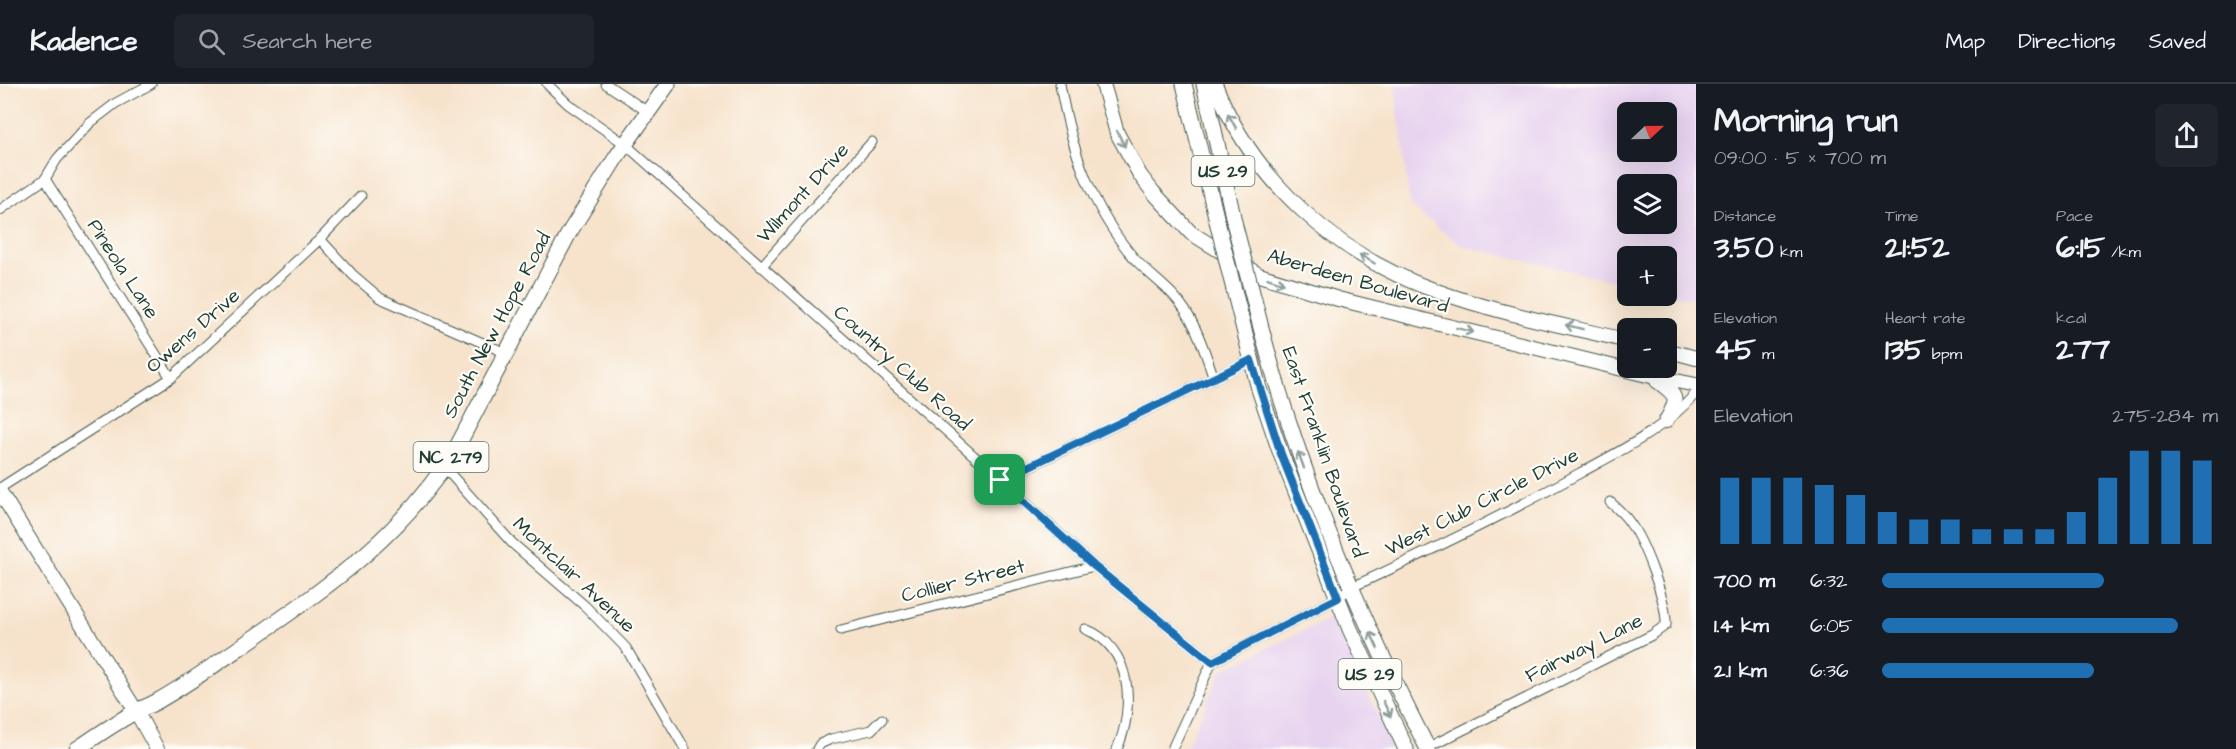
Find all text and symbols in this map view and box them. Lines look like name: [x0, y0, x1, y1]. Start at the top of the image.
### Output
search box: [174, 14, 594, 68]
text: Kadence: [30, 22, 138, 61]
icon: search: [195, 25, 228, 58]
text: Search here: [243, 26, 372, 57]
text: Map: [1945, 27, 1985, 56]
text: Directions: [2018, 27, 2116, 56]
text: Saved: [2149, 27, 2206, 56]
text: Morning run: [1714, 98, 1898, 144]
north arrow: [1617, 102, 1677, 162]
map controls: [1617, 102, 1677, 378]
button: share: [2155, 104, 2218, 167]
one-way arrow: [1226, 113, 1238, 130]
one-way arrow: [1116, 130, 1127, 148]
street label: Wilmont Drive: [750, 137, 856, 249]
text: 09:00 · 5 × 700 m: [1714, 144, 1886, 172]
road number: US 29: [1192, 156, 1254, 186]
button: layers: [1617, 174, 1677, 234]
text: Distance: [1714, 205, 1776, 227]
text: Time: [1885, 205, 1919, 227]
text: Pace: [2056, 205, 2093, 227]
street label: Pineola Lane: [80, 214, 166, 325]
street label: South New Hope Road: [436, 227, 558, 423]
text: 3.50: [1714, 227, 1774, 269]
text: 21:52: [1885, 227, 1949, 269]
text: 6:15: [2056, 227, 2105, 269]
text: km: [1774, 241, 1802, 263]
text: /km: [2105, 241, 2141, 263]
street label: Aberdeen Boulevard: [1264, 242, 1452, 320]
button: +: [1617, 246, 1677, 306]
one-way arrow: [1359, 252, 1376, 264]
one-way arrow: [1266, 277, 1285, 288]
street label: Owens Drive: [140, 282, 246, 380]
street label: Country Club Road: [826, 299, 977, 438]
text: Elevation: [1714, 307, 1777, 329]
text: Heart rate: [1885, 307, 1965, 329]
text: kcal: [2056, 307, 2087, 329]
button: −: [1617, 318, 1677, 378]
one-way arrow: [1565, 321, 1584, 333]
one-way arrow: [1455, 325, 1474, 337]
text: 45: [1714, 329, 1756, 371]
text: 135: [1885, 329, 1925, 371]
text: 277: [2056, 329, 2110, 371]
street label: East Franklin Boulevard: [1275, 343, 1373, 561]
text: m: [1756, 343, 1775, 365]
text: bpm: [1925, 343, 1962, 365]
text: Elevation: [1714, 402, 1793, 430]
text: 275–284 m: [2112, 402, 2218, 430]
street label: West Club Circle Drive: [1381, 441, 1584, 563]
road number: NC 279: [414, 442, 488, 472]
one-way arrow: [1294, 451, 1305, 469]
pin: [974, 454, 1025, 505]
icon: arrive: [983, 463, 1016, 496]
street label: Montclair Avenue: [506, 511, 642, 640]
street label: Collier Street: [898, 552, 1028, 610]
text: 700 m: [1714, 567, 1775, 595]
text: 6:32: [1810, 567, 1848, 595]
street label: Fairway Lane: [1521, 606, 1648, 690]
text: 1.4 km: [1714, 612, 1769, 640]
text: 6:05: [1810, 612, 1853, 640]
one-way arrow: [1367, 632, 1379, 650]
text: 2.1 km: [1714, 657, 1767, 685]
text: 6:36: [1810, 657, 1849, 685]
road number: US 29: [1338, 659, 1402, 689]
one-way arrow: [1381, 700, 1393, 718]

